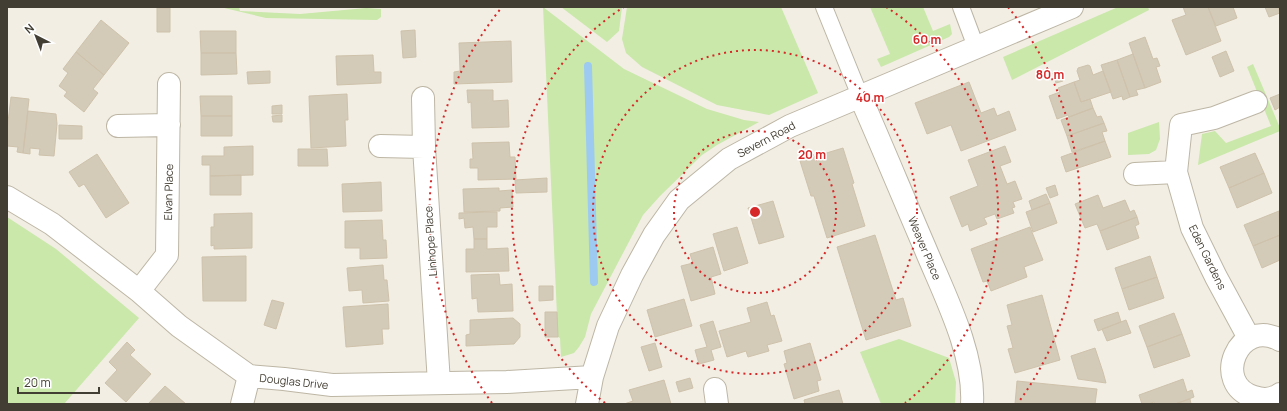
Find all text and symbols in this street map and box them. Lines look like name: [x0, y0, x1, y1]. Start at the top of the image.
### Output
north arrow: [16, 16, 56, 56]
text: N: [21, 20, 37, 36]
text: 60 m: [913, 31, 941, 48]
text: 80 m: [1036, 66, 1064, 83]
text: 40 m: [856, 89, 884, 106]
street label: Severn Road: [734, 117, 798, 161]
text: 20 m: [798, 146, 826, 163]
street label: Elvan Place: [160, 163, 176, 220]
street label: Linhope Place: [420, 205, 440, 277]
centre of rings: [748, 205, 762, 219]
street label: Weaver Place: [905, 214, 945, 283]
street label: Eden Gardens: [1186, 222, 1230, 292]
scale bar: [18, 369, 99, 395]
street label: Douglas Drive: [259, 370, 330, 392]
text: 20 m: [24, 374, 51, 391]

